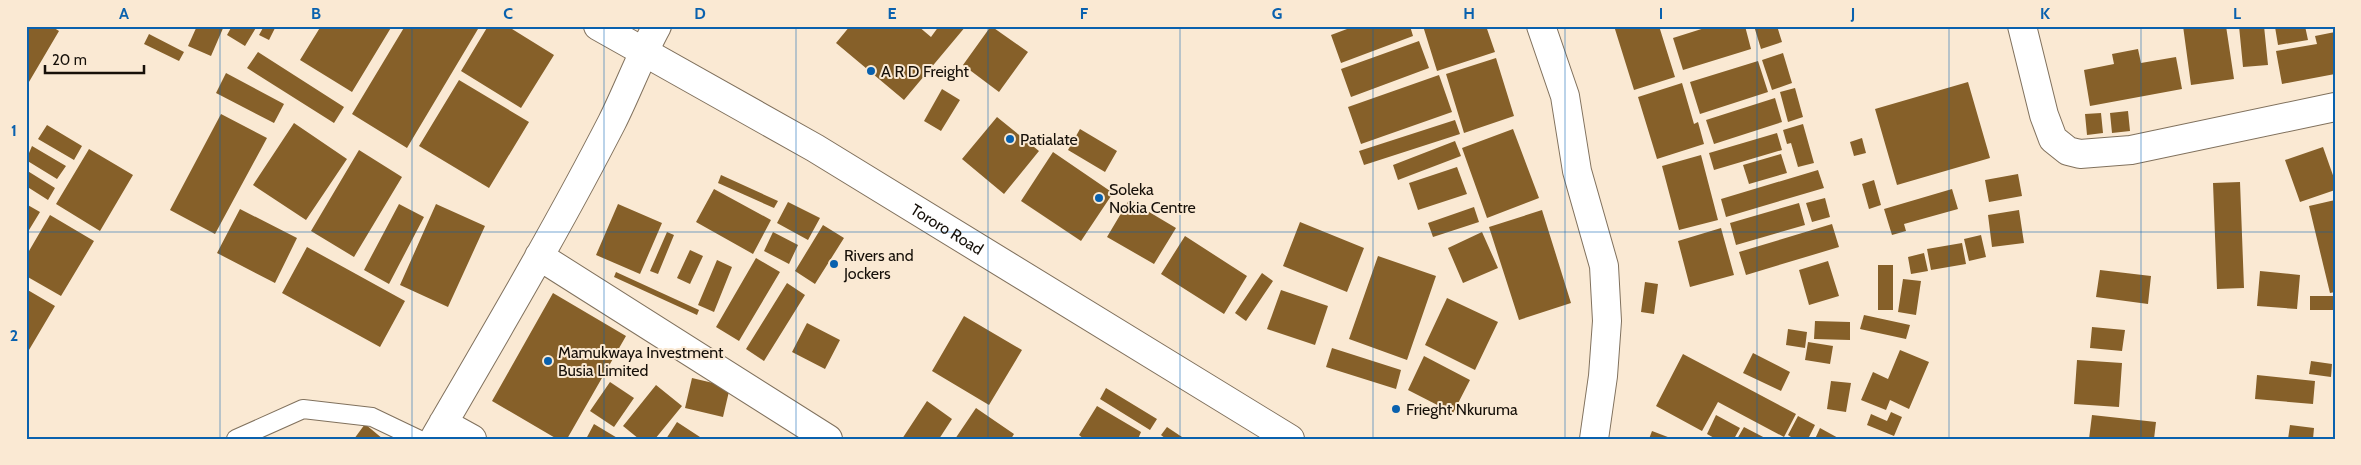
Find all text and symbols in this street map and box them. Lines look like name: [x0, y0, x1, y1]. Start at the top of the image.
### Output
text: A: [119, 4, 129, 23]
text: B: [311, 4, 321, 23]
text: C: [503, 4, 513, 23]
text: D: [694, 4, 706, 23]
text: E: [887, 4, 897, 23]
text: F: [1080, 4, 1089, 23]
text: G: [1272, 4, 1282, 23]
text: H: [1463, 4, 1475, 23]
text: I: [1659, 4, 1663, 23]
text: J: [1850, 4, 1855, 23]
text: K: [2040, 4, 2050, 23]
text: L: [2233, 4, 2241, 23]
scale bar: [45, 42, 144, 74]
text: 20 m: [52, 51, 87, 69]
place label: A R D Freight: [881, 62, 970, 81]
marker: A R D Freight: [865, 65, 877, 77]
text: 1: [11, 121, 17, 140]
place label: Patialate: [1020, 130, 1078, 149]
marker: Patialate: [1004, 133, 1016, 145]
place label: Soleka Nokia Centre: [1109, 180, 1196, 217]
marker: Soleka Nokia Centre: [1093, 192, 1105, 204]
street label: Tororo Road: [907, 200, 987, 259]
place label: Rivers and Jockers: [843, 246, 914, 283]
marker: Rivers and Jockers: [828, 258, 840, 270]
text: 2: [10, 326, 18, 345]
place label: Mamukwaya Investment Busia Limited: [558, 343, 724, 380]
marker: Mamukwaya Investment Busia Limited: [542, 355, 554, 367]
place label: Frieght Nkuruma: [1406, 400, 1518, 419]
marker: Frieght Nkuruma: [1390, 403, 1402, 415]

